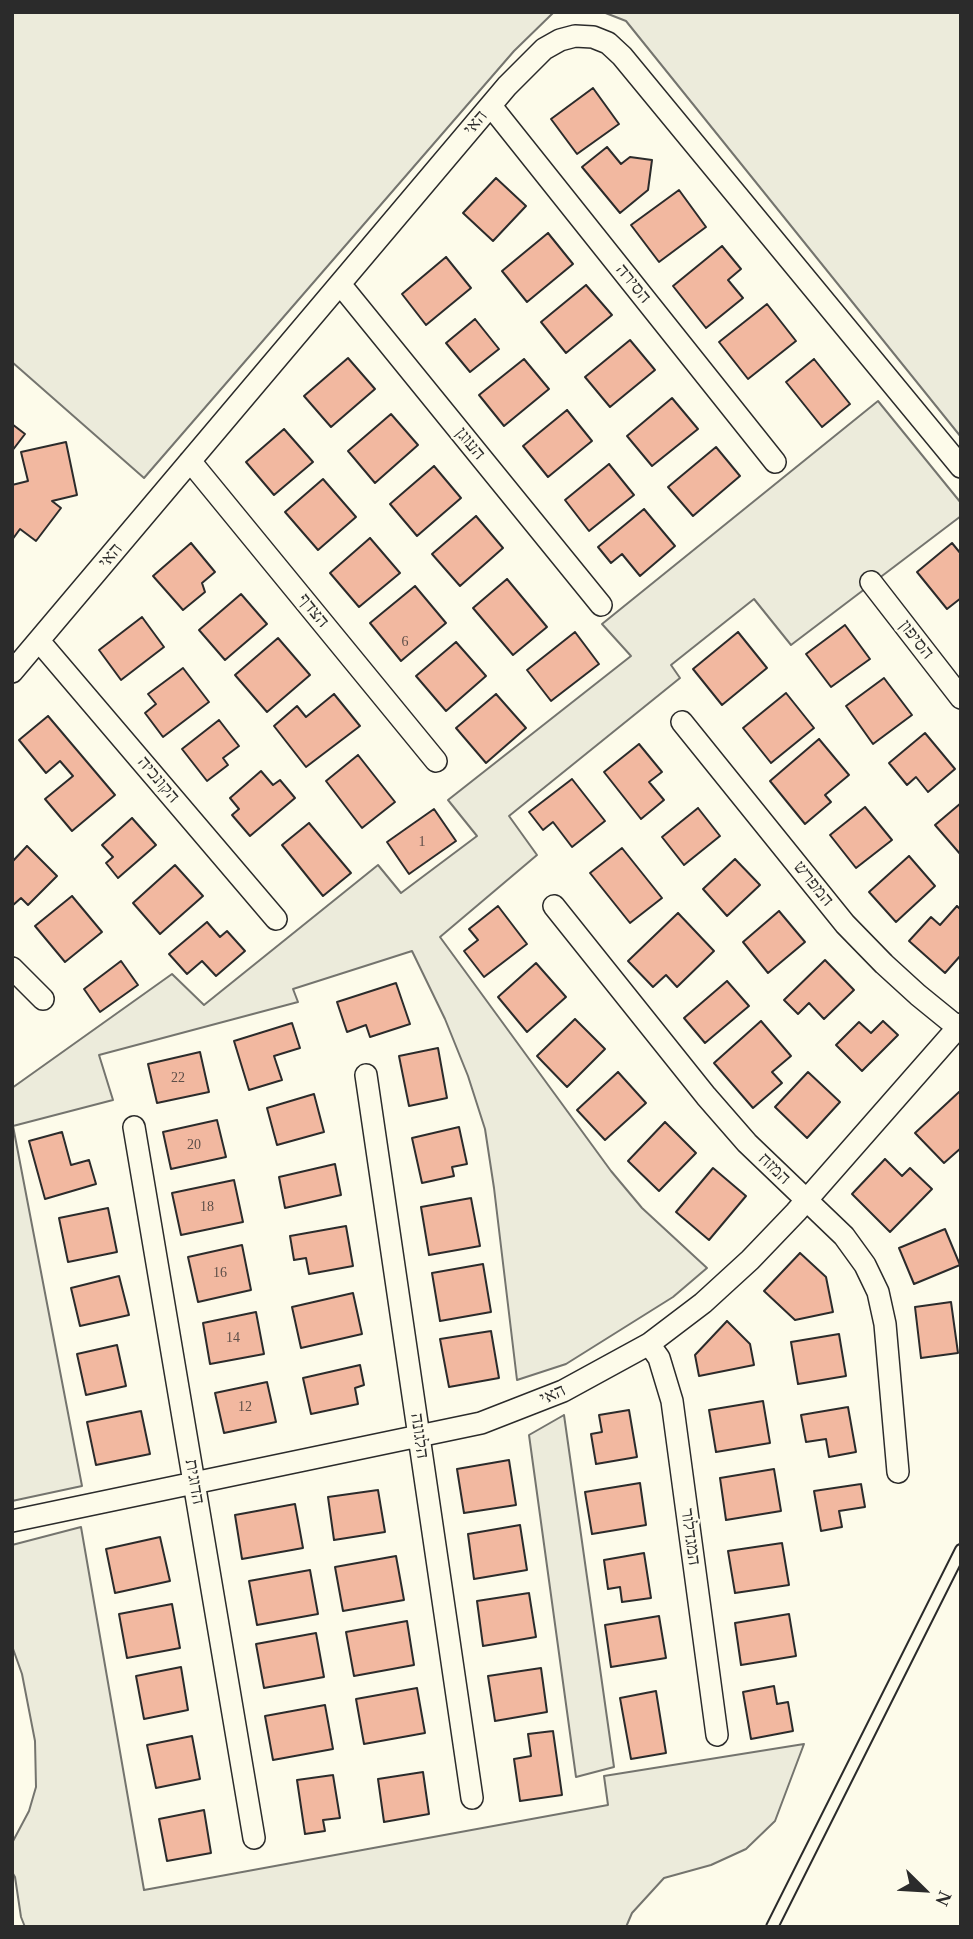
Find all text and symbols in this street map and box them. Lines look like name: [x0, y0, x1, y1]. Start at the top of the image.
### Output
street label: האי: [459, 106, 493, 140]
street label: הסירה: [611, 260, 655, 308]
street label: העוגן: [450, 423, 490, 465]
street label: האי: [94, 539, 128, 573]
street label: הצדף: [293, 590, 333, 632]
street label: הסיפון: [894, 616, 938, 664]
house number: 6: [402, 634, 408, 650]
street label: הקונכיה: [132, 752, 184, 808]
house number: 1: [418, 834, 426, 850]
street label: המפרש: [788, 857, 838, 911]
house number: 22: [171, 1070, 185, 1086]
house number: 20: [187, 1137, 201, 1153]
street label: המזח: [753, 1148, 795, 1190]
house number: 18: [200, 1199, 214, 1215]
house number: 16: [213, 1265, 227, 1281]
house number: 14: [226, 1330, 240, 1346]
street label: האי: [537, 1380, 569, 1410]
house number: 12: [238, 1399, 252, 1415]
street label: הלגונה: [405, 1412, 433, 1460]
street label: הדוגית: [179, 1458, 209, 1506]
street label: המגדלור: [675, 1507, 705, 1567]
north arrow: [889, 1855, 959, 1925]
text: N: [931, 1888, 956, 1909]

